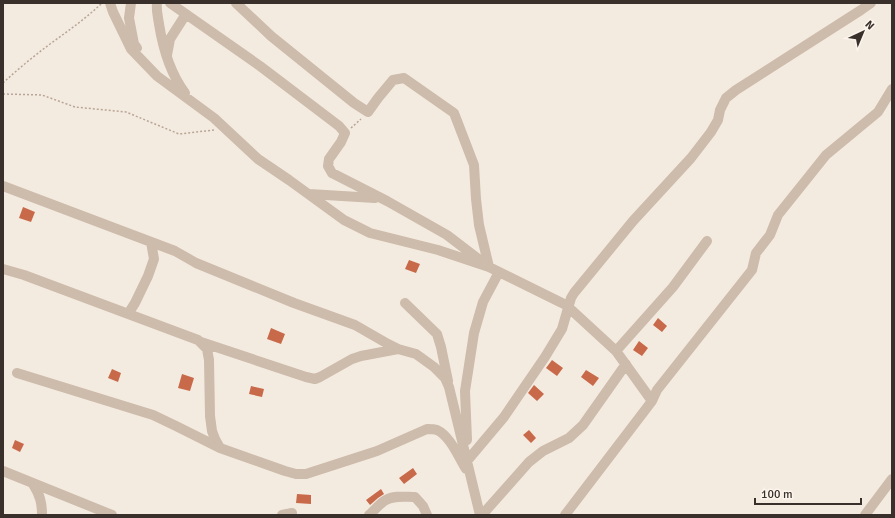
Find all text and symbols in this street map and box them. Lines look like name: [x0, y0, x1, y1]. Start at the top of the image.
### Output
north arrow: [843, 12, 883, 52]
text: N: [862, 18, 877, 33]
scale bar: [755, 480, 861, 506]
text: 100 m: [761, 487, 793, 502]

